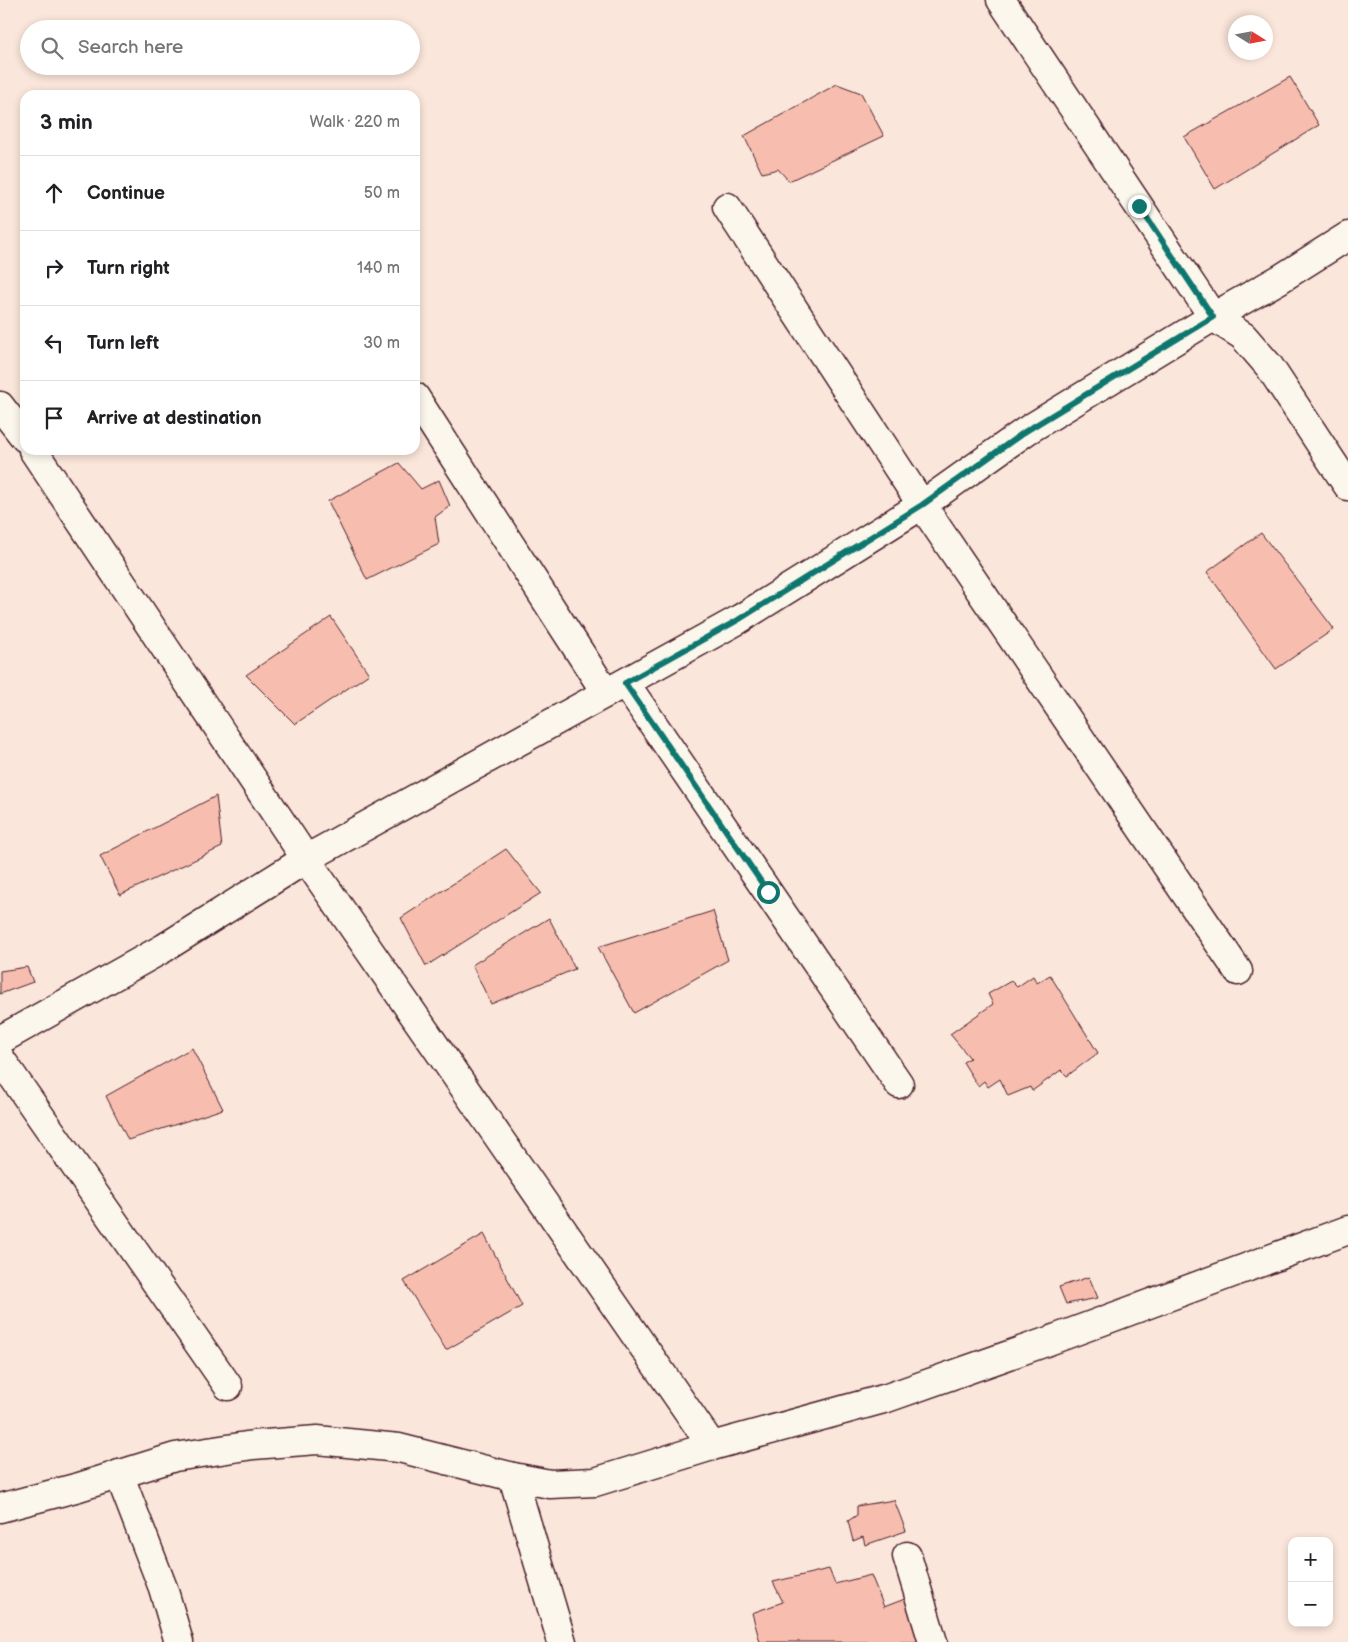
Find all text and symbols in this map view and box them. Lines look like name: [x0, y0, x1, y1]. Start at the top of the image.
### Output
north arrow: [1228, 15, 1273, 60]
search box: [20, 20, 420, 75]
icon: search: [38, 34, 66, 62]
text: Search here: [78, 36, 183, 59]
text: 3 min: [40, 110, 93, 135]
text: Walk · 220 m: [310, 113, 400, 132]
icon: ahead: [40, 179, 68, 207]
text: Continue: [87, 182, 165, 205]
text: 50 m: [364, 184, 400, 203]
route end: [1128, 195, 1151, 218]
icon: right: [40, 254, 68, 282]
text: Turn right: [87, 257, 170, 280]
text: 140 m: [357, 259, 400, 278]
icon: left: [40, 329, 68, 357]
text: Turn left: [87, 332, 159, 355]
text: 30 m: [363, 334, 400, 353]
icon: arrive: [40, 404, 68, 432]
text: Arrive at destination: [87, 407, 262, 430]
route start: [757, 881, 780, 904]
map controls: [1288, 1537, 1333, 1627]
button: +: [1288, 1537, 1333, 1582]
button: −: [1288, 1582, 1333, 1627]

